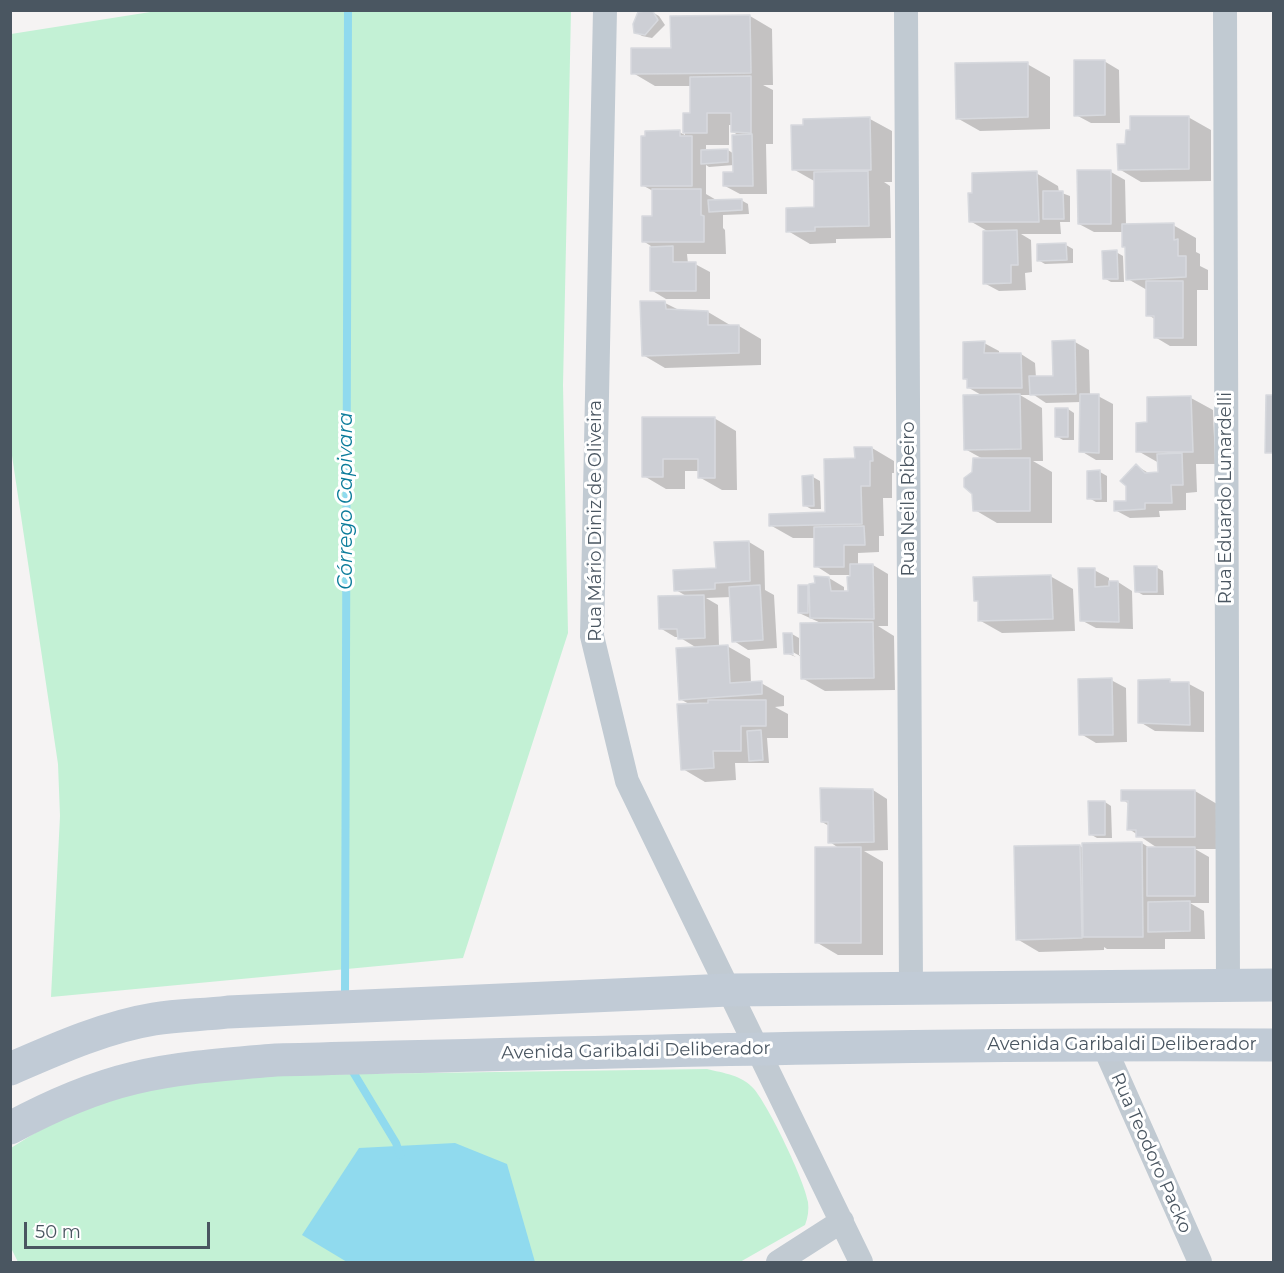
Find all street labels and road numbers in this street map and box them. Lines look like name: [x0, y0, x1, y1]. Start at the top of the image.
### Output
street label: Rua Eduardo Lunardelli: [1215, 392, 1237, 604]
street label: Rua Mário Diniz de Oliveira: [585, 400, 607, 642]
street label: Rua Neila Ribeiro: [898, 421, 920, 577]
street label: Avenida Garibaldi Deliberador: [987, 1034, 1257, 1056]
street label: Avenida Garibaldi Deliberador: [501, 1038, 771, 1064]
street label: Rua Teodoro Packo: [1106, 1069, 1196, 1237]

